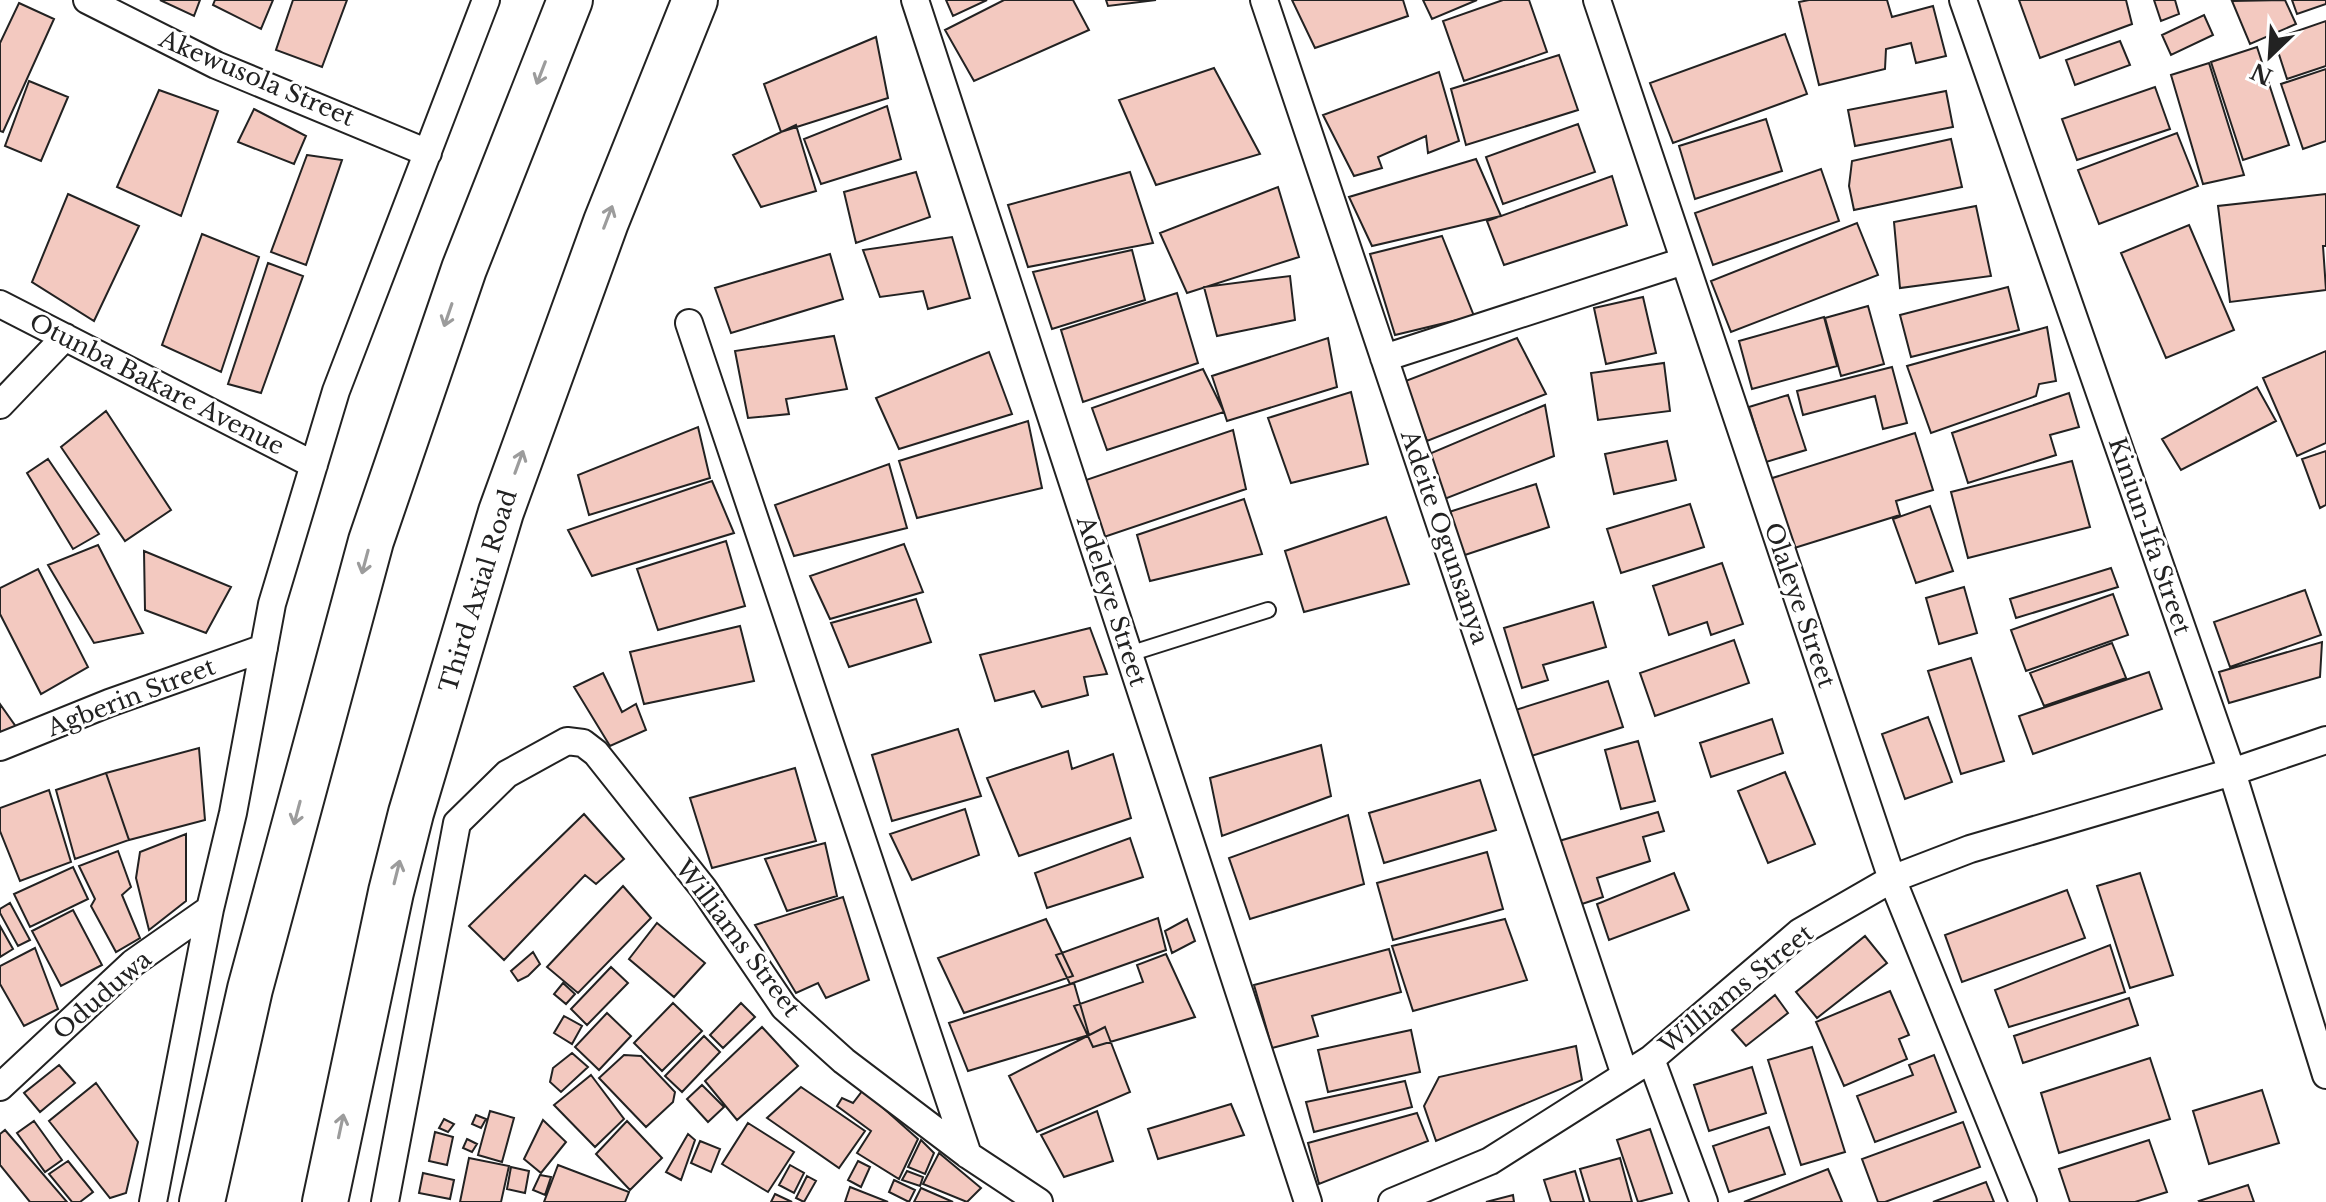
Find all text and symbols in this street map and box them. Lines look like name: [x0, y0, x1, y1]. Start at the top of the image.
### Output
north arrow: [2230, 16, 2310, 96]
street label: Akewusola Street: [154, 23, 359, 132]
text: N: [2246, 57, 2277, 90]
one-way arrow: [533, 60, 548, 85]
one-way arrow: [602, 205, 616, 230]
one-way arrow: [440, 302, 455, 327]
street label: Otunba Bakare Avenue: [25, 307, 289, 461]
street label: Adeite Ogunsanya: [1394, 425, 1495, 648]
street label: Kiniun-Ifa Street: [2103, 433, 2197, 639]
one-way arrow: [513, 450, 527, 475]
street label: Third Axial Road: [433, 486, 523, 696]
street label: Adeleye Street: [1071, 511, 1153, 690]
street label: Olaleye Street: [1758, 519, 1842, 691]
one-way arrow: [357, 548, 372, 574]
street label: Agberin Street: [42, 652, 219, 743]
one-way arrow: [289, 799, 304, 825]
street label: Williams Street: [669, 853, 806, 1022]
one-way arrow: [390, 859, 405, 885]
street label: Williams Street: [1653, 918, 1819, 1060]
street label: Oduduwa: [47, 944, 158, 1046]
one-way arrow: [334, 1113, 349, 1139]

